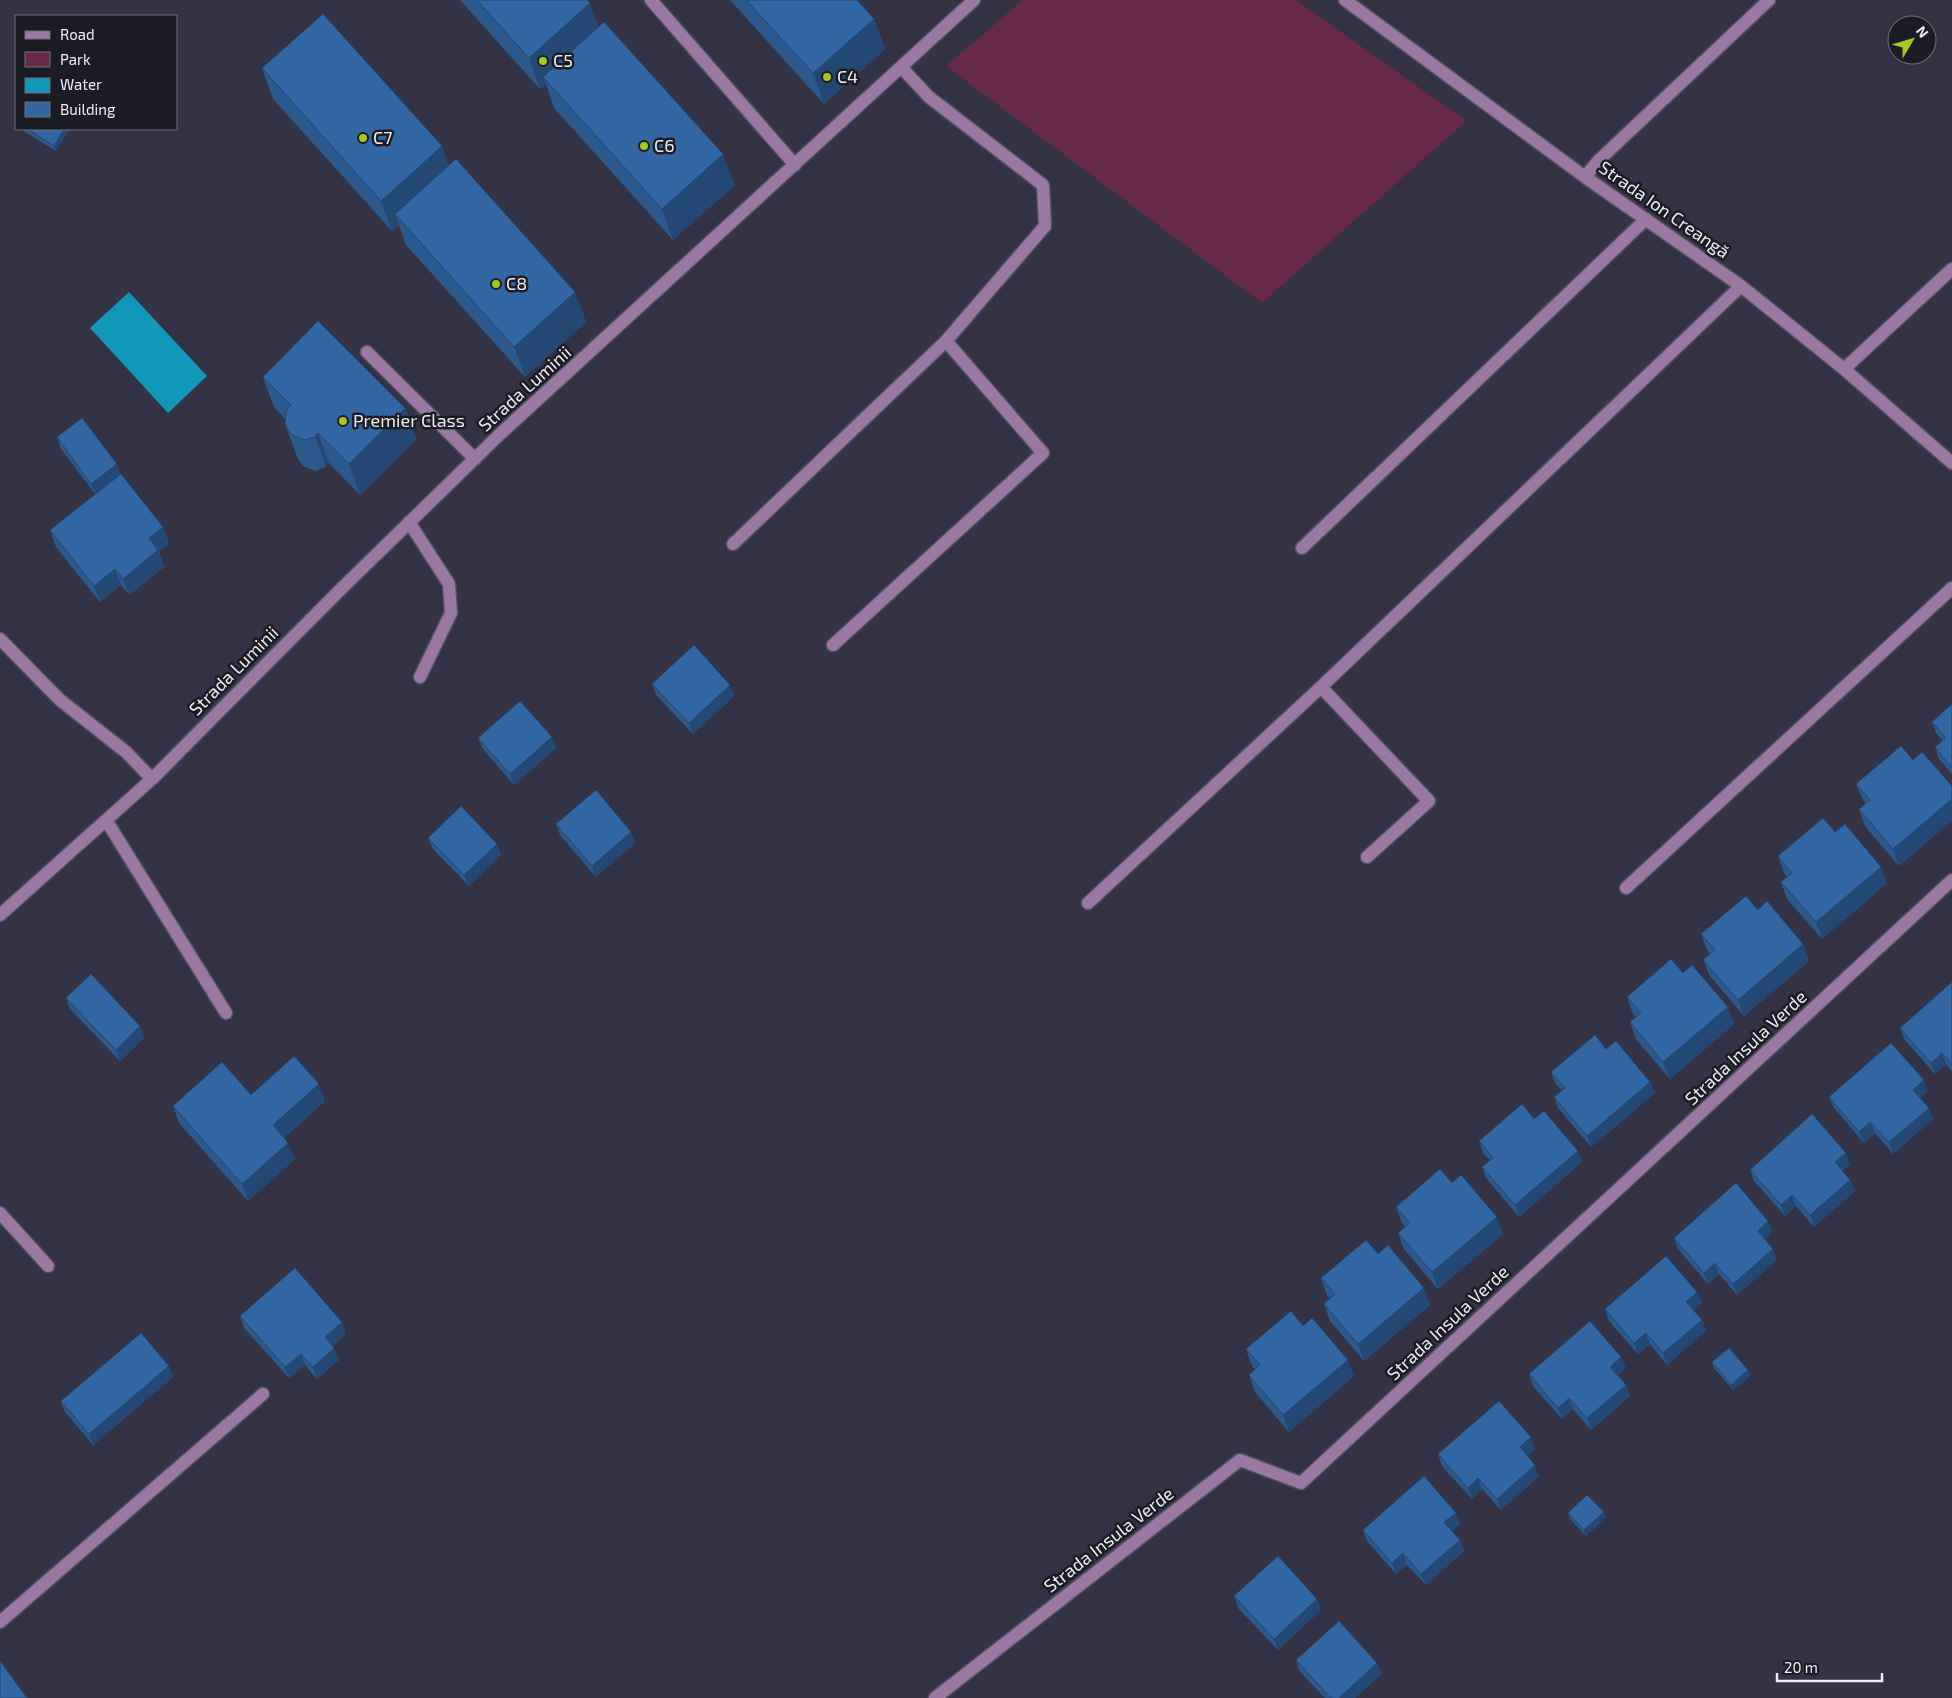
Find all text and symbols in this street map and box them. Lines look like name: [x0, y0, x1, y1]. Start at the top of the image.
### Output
legend: [15, 15, 178, 130]
north arrow: [1887, 15, 1937, 65]
text: N: [1913, 22, 1932, 41]
text: Road: [60, 25, 95, 43]
place label: C5: [553, 49, 573, 71]
text: Park: [60, 50, 91, 68]
marker: C5: [537, 55, 549, 67]
place label: C4: [837, 65, 858, 87]
marker: C4: [821, 71, 833, 83]
text: Water: [60, 75, 102, 93]
text: Building: [60, 100, 116, 118]
place label: C7: [373, 126, 392, 148]
marker: C7: [357, 132, 369, 144]
place label: C6: [654, 134, 675, 156]
marker: C6: [638, 140, 650, 152]
street label: Strada Ion Creangă: [1595, 156, 1734, 263]
place label: C8: [506, 272, 527, 294]
marker: C8: [490, 278, 502, 290]
street label: Strada Luminii: [473, 341, 575, 436]
place label: Premier Class: [353, 409, 465, 431]
marker: Premier Class: [337, 415, 349, 427]
street label: Strada Luminii: [184, 621, 283, 720]
street label: Strada Insula Verde: [1680, 985, 1811, 1109]
street label: Strada Insula Verde: [1382, 1260, 1513, 1384]
street label: Strada Insula Verde: [1039, 1482, 1178, 1597]
scale bar: [1777, 1650, 1882, 1682]
text: 20 m: [1784, 1658, 1818, 1676]

